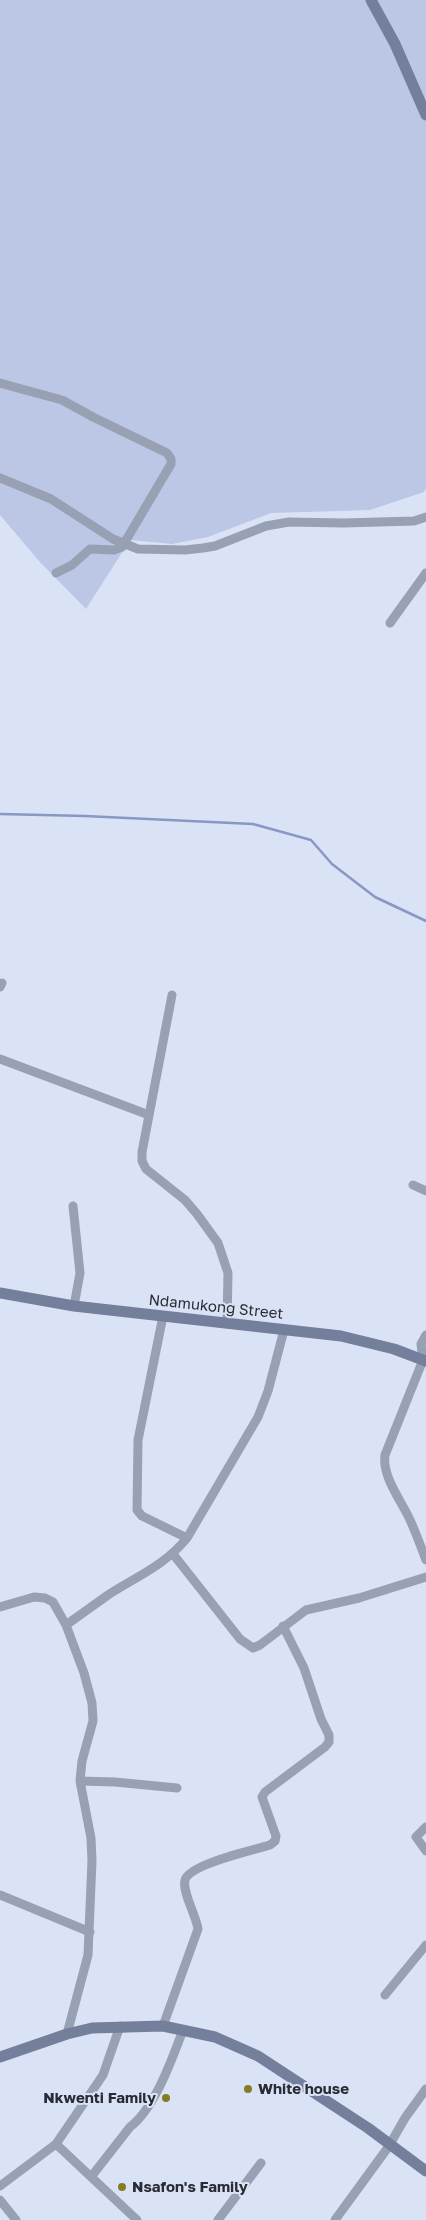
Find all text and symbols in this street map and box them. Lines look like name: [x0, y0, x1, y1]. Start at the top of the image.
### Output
street label: Ndamukong Street: [148, 1291, 284, 1323]
place label: White house: [258, 2080, 349, 2098]
marker: White house: [242, 2083, 254, 2095]
place label: Nkwenti Family: [43, 2089, 156, 2107]
marker: Nkwenti Family: [160, 2092, 172, 2104]
place label: Nsafon's Family: [132, 2178, 248, 2196]
marker: Nsafon's Family: [116, 2181, 128, 2193]

